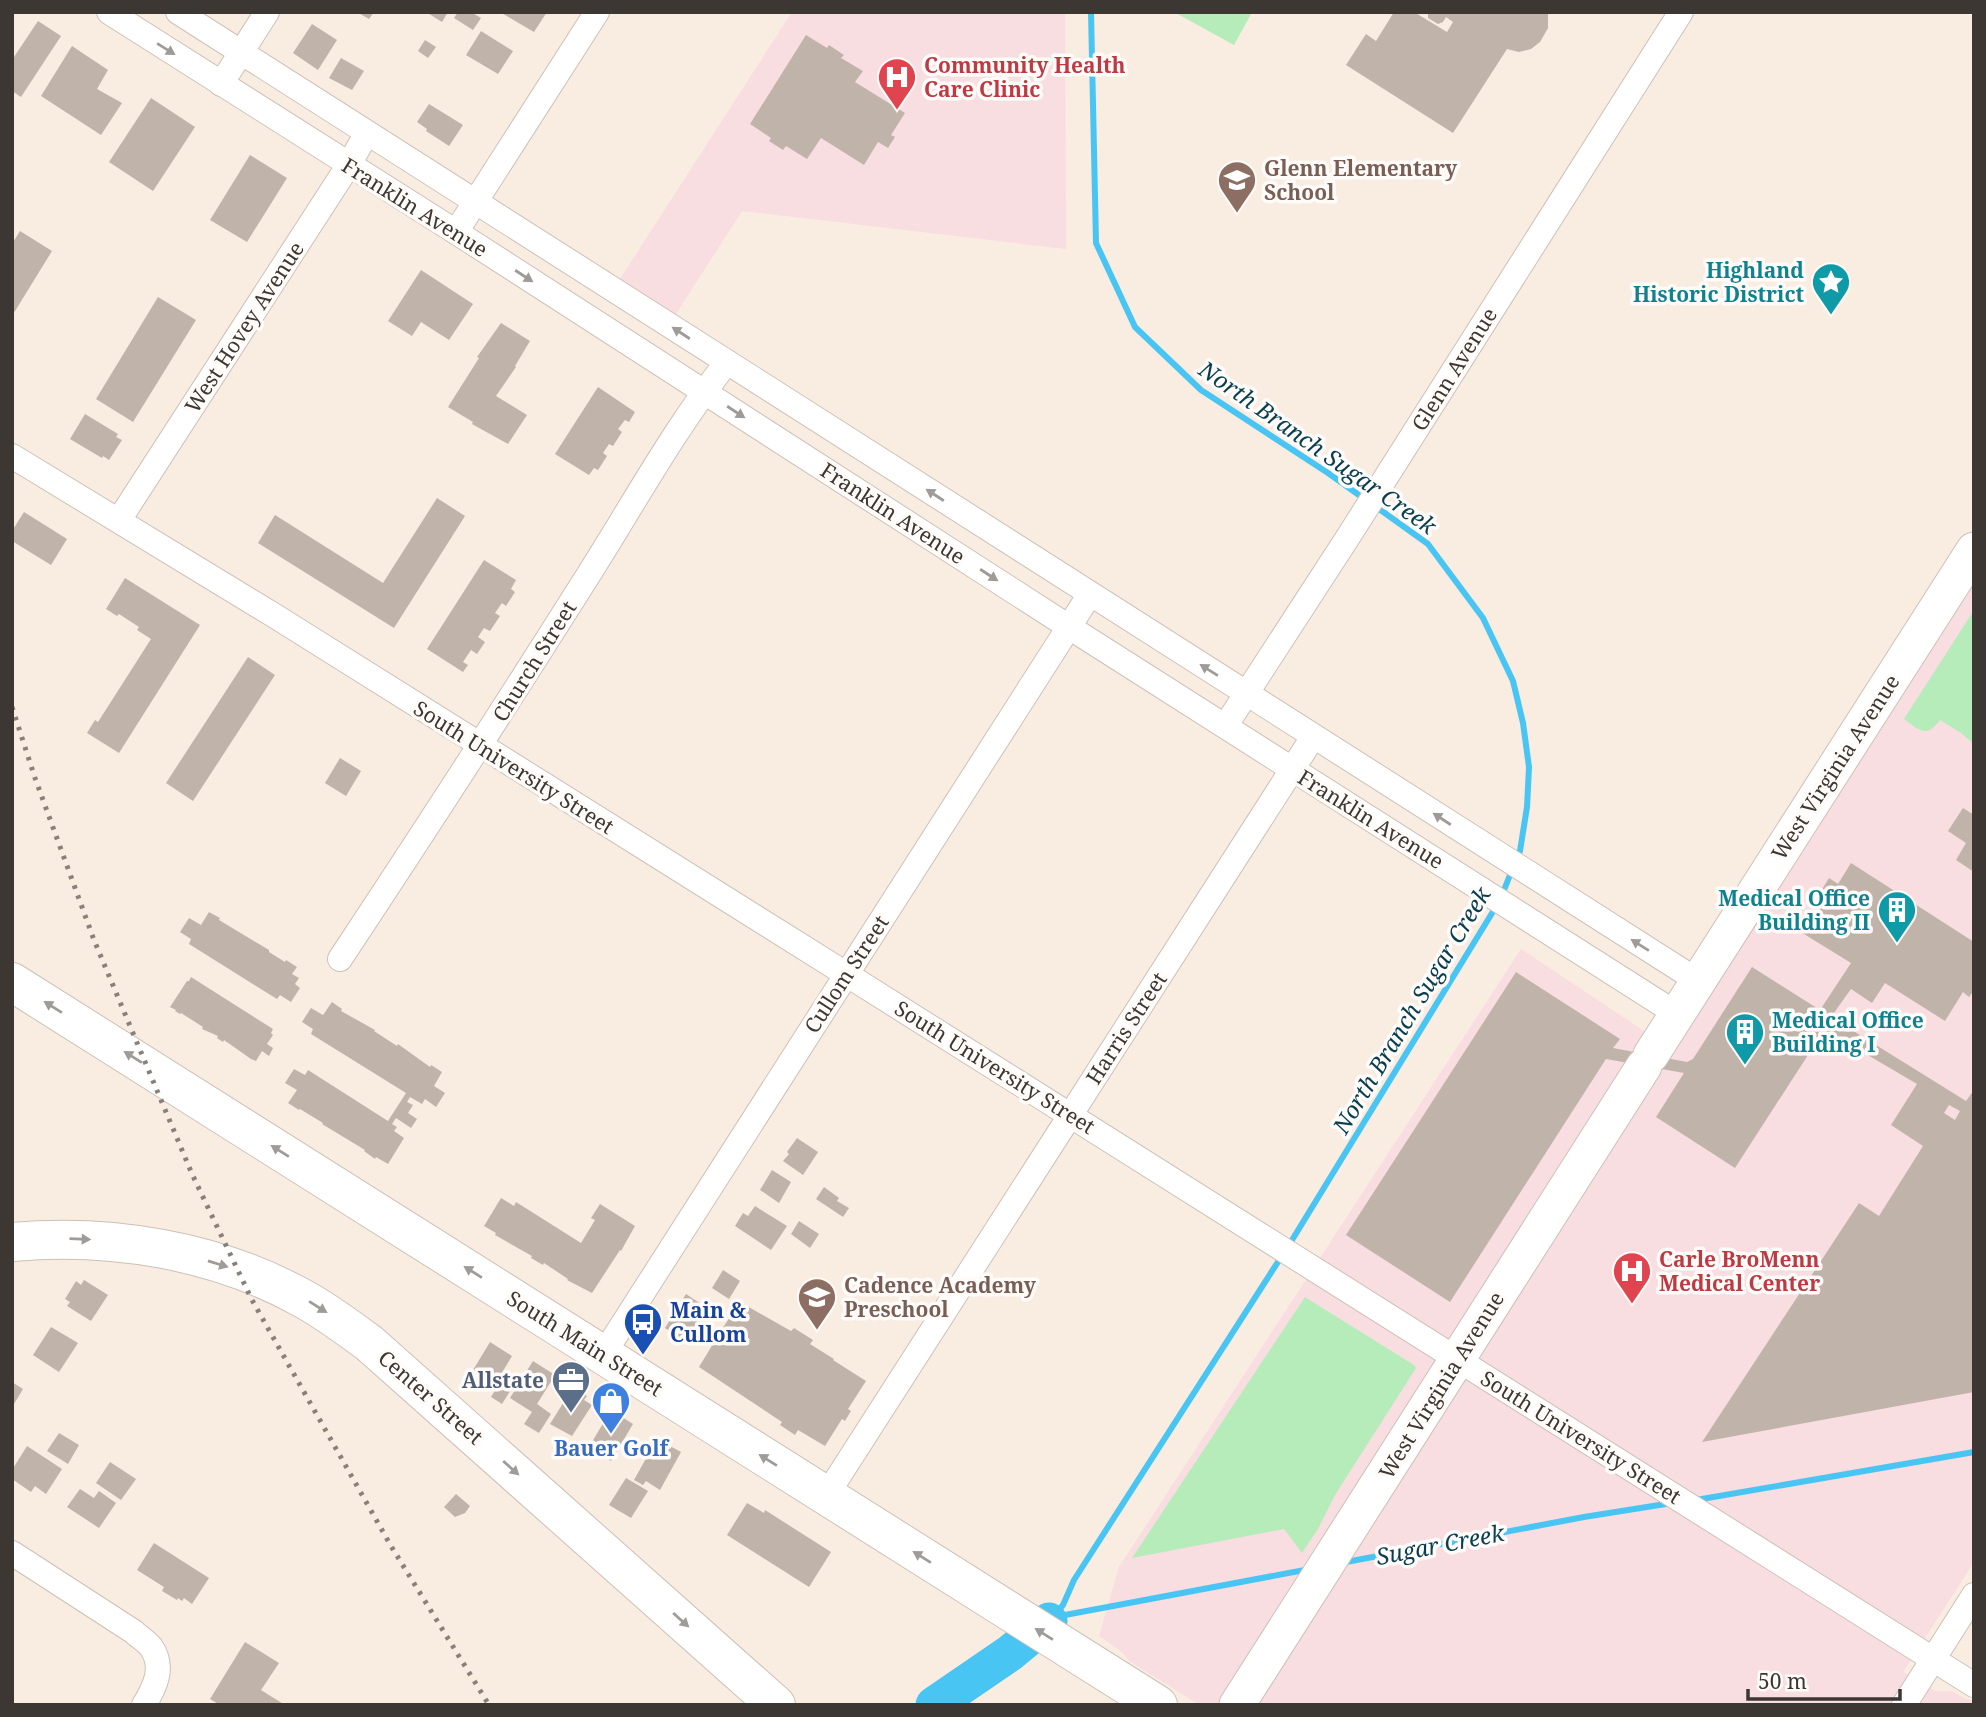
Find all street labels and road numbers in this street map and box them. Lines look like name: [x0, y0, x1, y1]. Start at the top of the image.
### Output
street label: Franklin Avenue: [337, 151, 493, 263]
street label: West Hovey Avenue: [178, 236, 310, 418]
street label: Glenn Avenue: [1405, 302, 1503, 436]
street label: Franklin Avenue: [815, 456, 971, 570]
street label: Church Street: [486, 595, 582, 727]
street label: West Virginia Avenue: [1765, 669, 1905, 865]
street label: South University Street: [409, 694, 619, 840]
street label: Franklin Avenue: [1293, 763, 1449, 875]
street label: Cullom Street: [797, 910, 895, 1038]
street label: Harris Street: [1079, 966, 1173, 1090]
street label: South University Street: [890, 994, 1100, 1140]
street label: South Main Street: [502, 1284, 668, 1402]
street label: West Virginia Avenue: [1372, 1286, 1510, 1484]
street label: Center Street: [373, 1344, 489, 1450]
street label: South University Street: [1476, 1364, 1686, 1510]

